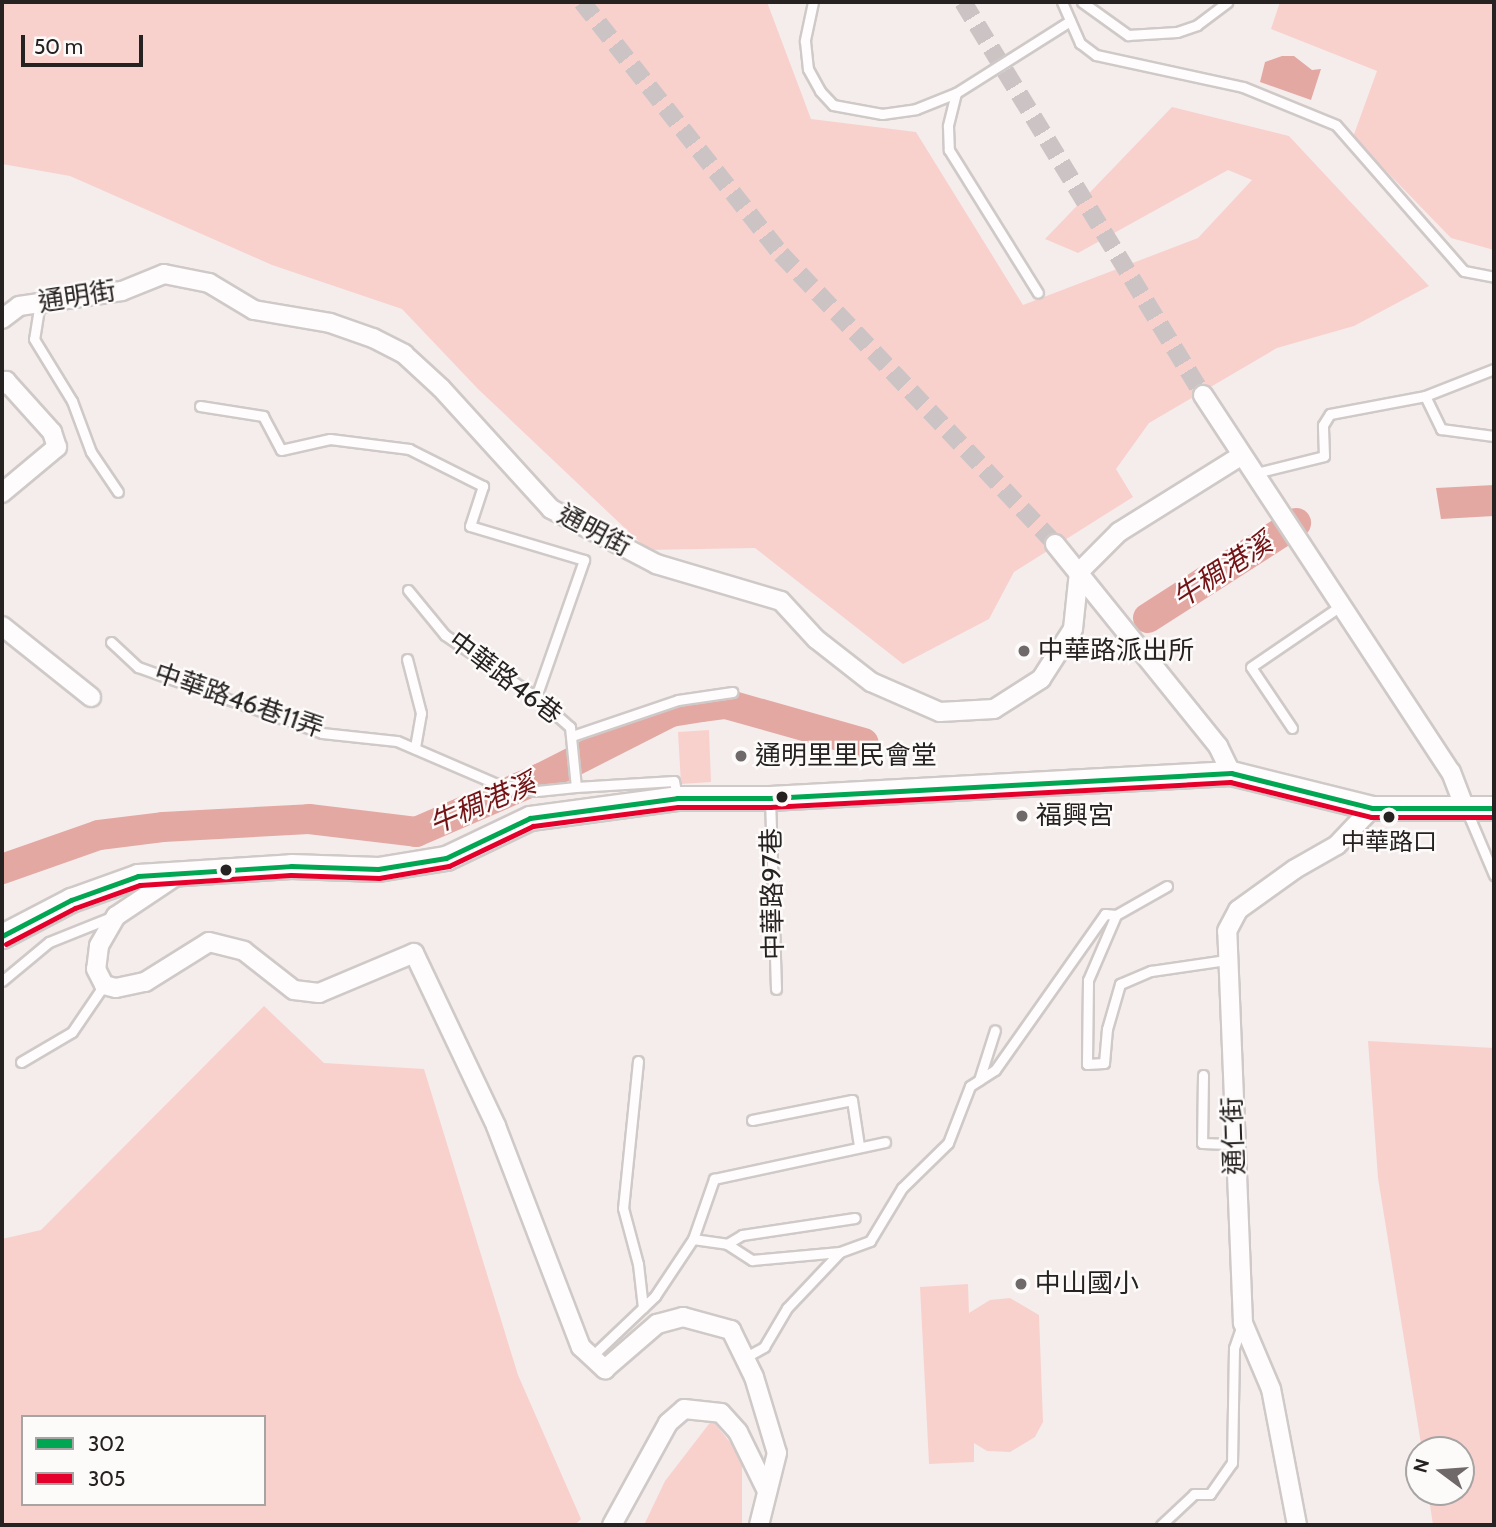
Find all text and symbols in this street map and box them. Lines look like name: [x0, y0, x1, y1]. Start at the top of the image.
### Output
scale bar: [24, 21, 147, 65]
text: 50 m: [34, 34, 83, 59]
street label: 通明街: [36, 275, 118, 319]
street label: 通明街: [552, 499, 636, 563]
water label: 牛稠港溪: [1166, 525, 1278, 615]
street label: 中華路46巷: [442, 625, 568, 731]
place label: 中華路派出所: [1038, 635, 1194, 667]
marker: 中華路派出所: [1016, 643, 1032, 659]
street label: 中華路46巷11弄: [150, 657, 328, 745]
place label: 通明里里民會堂: [755, 740, 937, 772]
marker: 通明里里民會堂: [733, 748, 749, 764]
water label: 牛稠港溪: [424, 766, 540, 840]
unlabelled marker: [775, 790, 789, 804]
place label: 福興宮: [1036, 800, 1114, 832]
marker: 福興宮: [1014, 808, 1030, 824]
marker: 中華路口: [1382, 810, 1396, 824]
street label: 中華路97巷: [756, 828, 790, 960]
place label: 中華路口: [1341, 828, 1437, 856]
unlabelled marker: [219, 863, 233, 877]
street label: 通仁街: [1217, 1096, 1251, 1176]
place label: 中山國小: [1035, 1268, 1139, 1300]
marker: 中山國小: [1013, 1276, 1029, 1292]
legend: [21, 1415, 266, 1506]
text: 302: [88, 1431, 125, 1456]
north arrow: [1405, 1436, 1475, 1506]
text: N: [1408, 1456, 1434, 1475]
text: 305: [88, 1466, 125, 1491]

